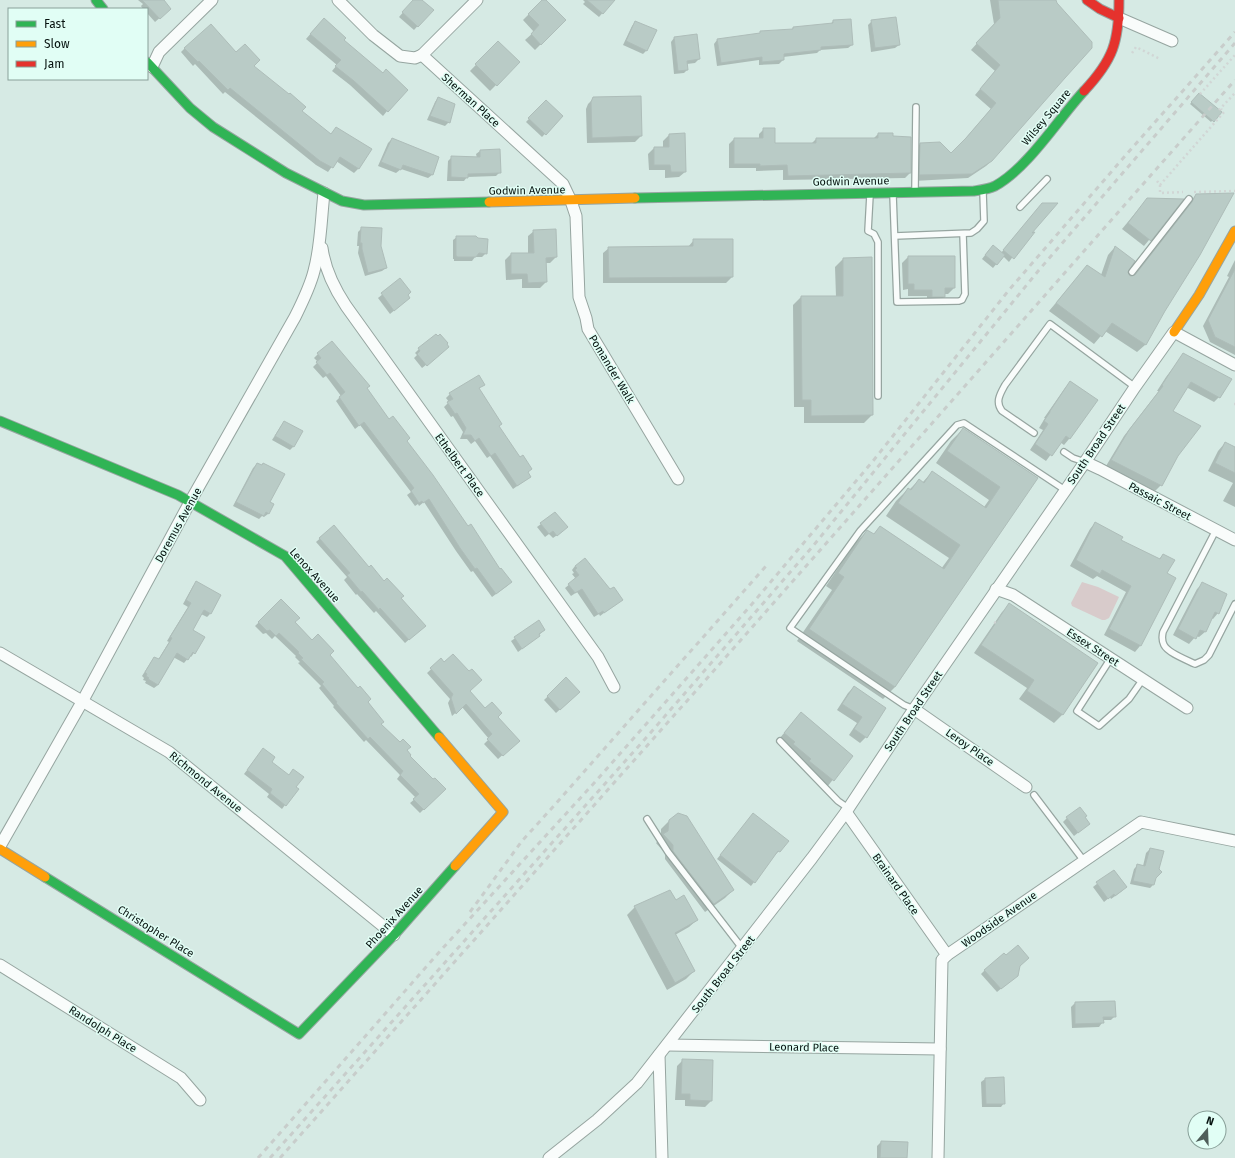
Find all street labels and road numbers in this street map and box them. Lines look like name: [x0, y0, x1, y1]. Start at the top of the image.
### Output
street label: Sherman Place: [439, 71, 502, 130]
street label: Wilsey Square: [1019, 86, 1074, 148]
street label: Godwin Avenue: [812, 174, 890, 189]
street label: Godwin Avenue: [488, 183, 566, 198]
street label: Pomander Walk: [586, 333, 637, 406]
street label: South Broad Street: [1065, 401, 1128, 487]
street label: Ethelbert Place: [432, 431, 487, 500]
street label: Passaic Street: [1126, 480, 1193, 523]
street label: Doremus Avenue: [152, 485, 204, 565]
street label: Lenox Avenue: [287, 545, 342, 605]
street label: Essex Street: [1064, 626, 1121, 669]
street label: South Broad Street: [882, 668, 945, 754]
street label: Leroy Place: [943, 726, 996, 769]
street label: Richmond Avenue: [167, 749, 245, 816]
street label: Brainard Place: [870, 851, 922, 917]
street label: Phoenix Avenue: [363, 884, 426, 951]
street label: Woodside Avenue: [959, 889, 1039, 950]
street label: Christopher Place: [115, 903, 196, 960]
street label: South Broad Street: [689, 933, 758, 1016]
street label: Randolph Place: [66, 1003, 139, 1055]
street label: Leonard Place: [769, 1040, 839, 1055]

